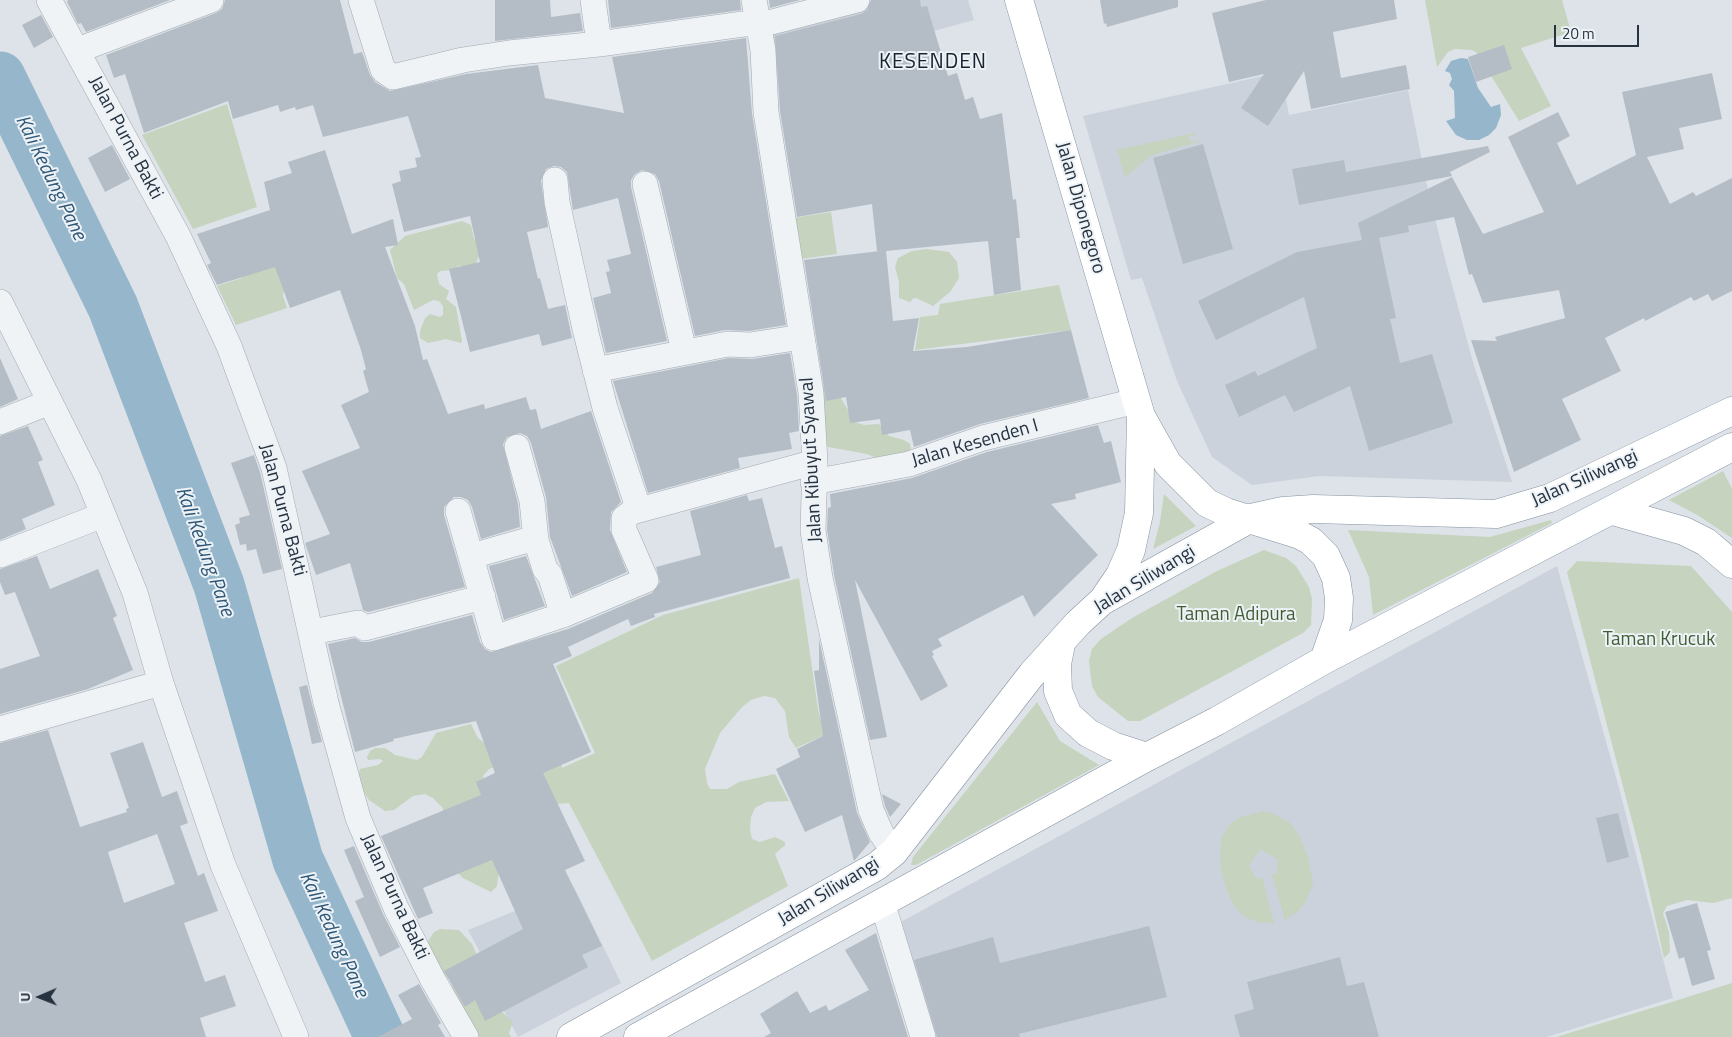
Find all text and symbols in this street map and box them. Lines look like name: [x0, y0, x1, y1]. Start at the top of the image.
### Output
scale bar: [1557, 15, 1642, 47]
text: 20 m: [1562, 22, 1595, 45]
district label: KESENDEN: [878, 50, 988, 76]
street label: Jalan Purna Bakti: [83, 72, 167, 204]
water label: Kali Kedung Pane: [9, 112, 91, 244]
street label: Jalan Diponegoro: [1050, 140, 1110, 276]
street label: Jalan Kibuyut Syawal: [796, 377, 828, 543]
street label: Jalan Kesenden I: [909, 415, 1041, 473]
street label: Jalan Purna Bakti: [253, 441, 311, 579]
street label: Jalan Siliwangi: [1528, 445, 1642, 513]
water label: Kali Kedung Pane: [169, 484, 239, 620]
street label: Jalan Siliwangi: [1090, 541, 1200, 619]
park label: Taman Adipura: [1176, 604, 1296, 626]
park label: Taman Krucuk: [1603, 629, 1715, 651]
street label: Jalan Purna Bakti: [355, 830, 433, 964]
street label: Jalan Siliwangi: [774, 853, 884, 931]
water label: Kali Kedung Pane: [293, 868, 373, 1002]
north arrow: [15, 972, 65, 1022]
text: U: [14, 993, 35, 1002]

